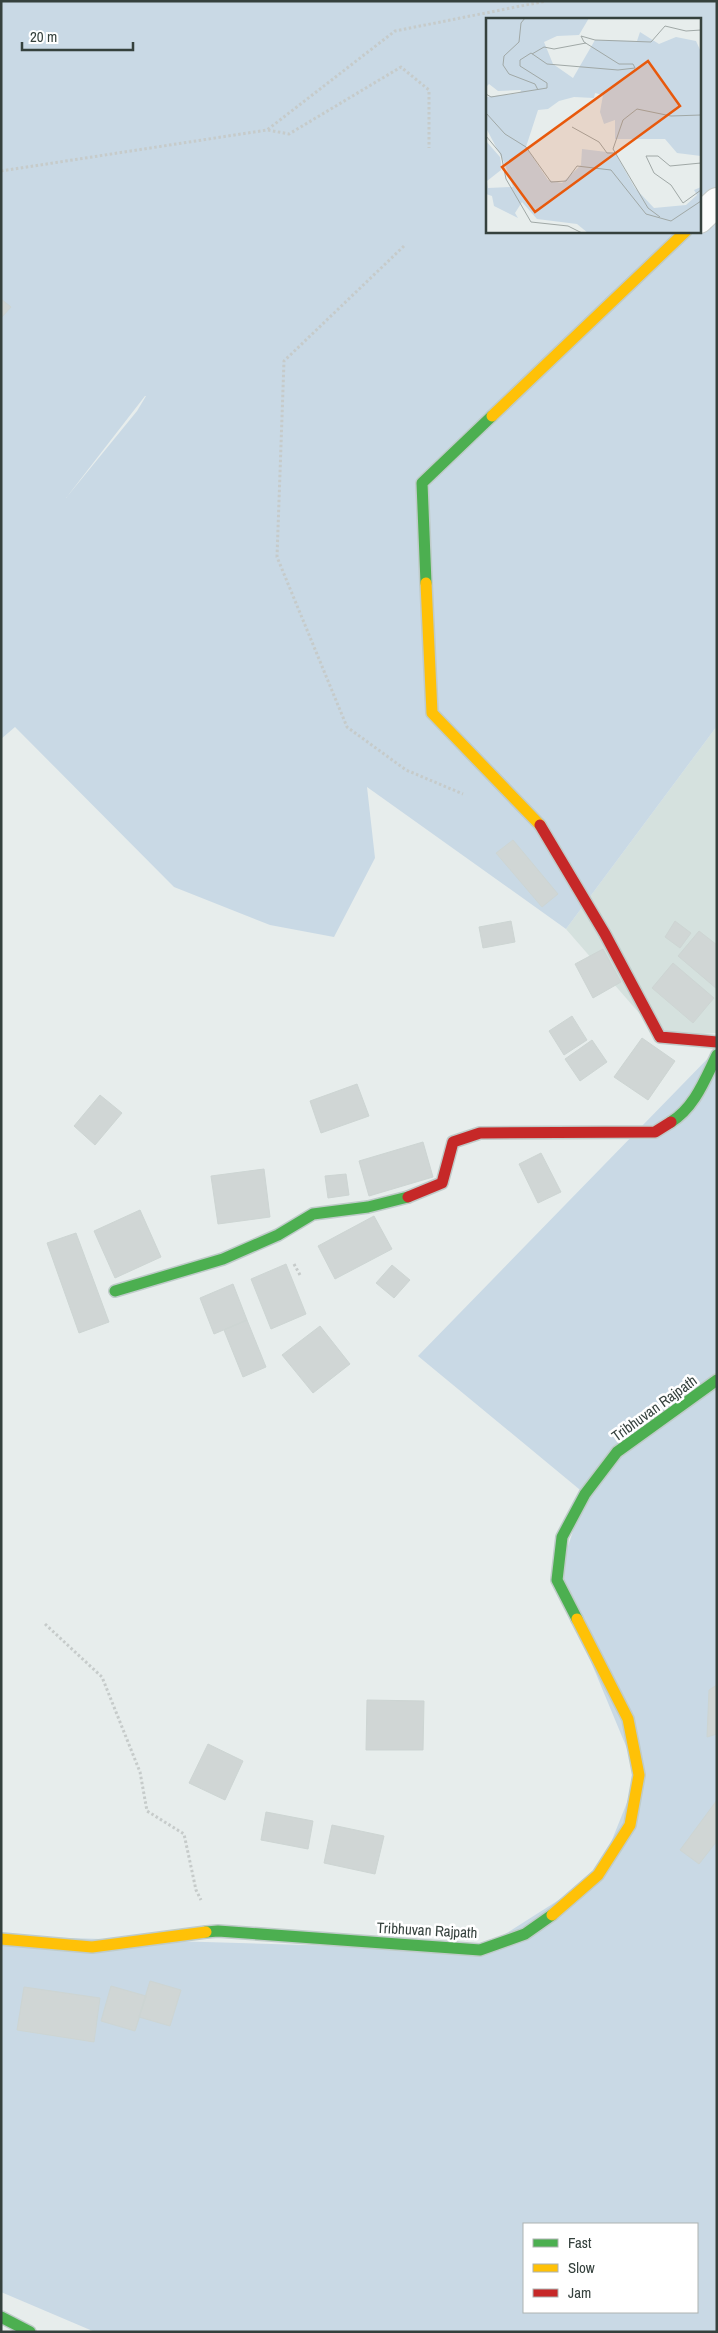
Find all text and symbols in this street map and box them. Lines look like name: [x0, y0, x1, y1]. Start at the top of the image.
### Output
inset map: [486, 18, 700, 232]
scale bar: [22, 20, 134, 52]
text: 20 m: [30, 26, 57, 47]
street label: Tribhuvan Rajpath: [607, 1370, 701, 1446]
street label: Tribhuvan Rajpath: [376, 1917, 478, 1943]
legend: [523, 2223, 698, 2313]
text: Fast: [568, 2232, 592, 2253]
text: Slow: [568, 2257, 595, 2278]
text: Jam: [568, 2282, 591, 2303]

